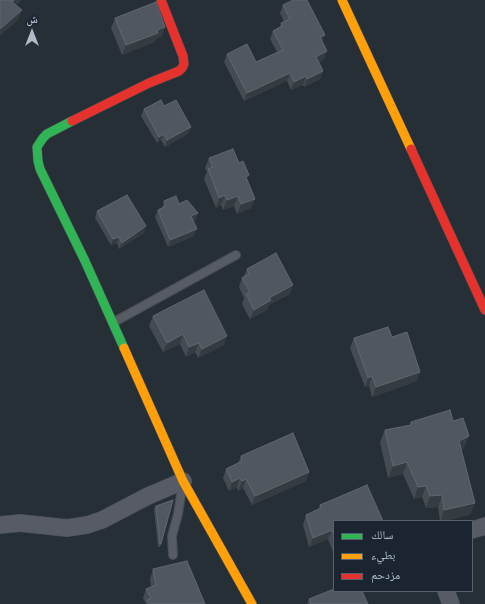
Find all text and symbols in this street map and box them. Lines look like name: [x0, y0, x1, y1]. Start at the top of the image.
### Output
north arrow: [12, 12, 52, 52]
text: ش: [26, 12, 38, 27]
legend: [333, 520, 473, 592]
text: سالك: [371, 527, 393, 544]
text: بطيء: [371, 547, 395, 564]
text: مزدحم: [371, 567, 400, 584]

